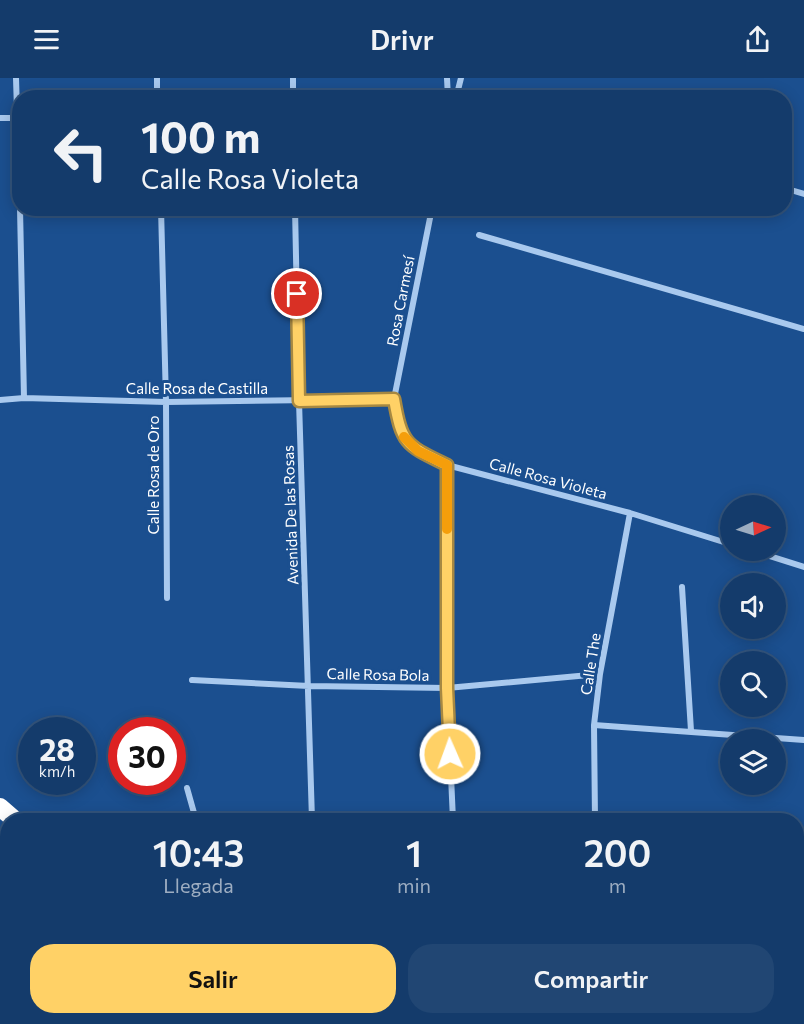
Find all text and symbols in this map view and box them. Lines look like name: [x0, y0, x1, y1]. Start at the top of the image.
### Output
icon: menu: [30, 23, 63, 56]
text: Drivr: [370, 23, 434, 56]
icon: share: [741, 23, 774, 56]
text: 100 m: [141, 110, 261, 162]
icon: left: [42, 114, 120, 192]
text: Calle Rosa Violeta: [141, 162, 359, 195]
street label: Rosa Carmesí: [382, 253, 418, 348]
pin: [271, 268, 322, 319]
icon: arrive: [280, 277, 313, 310]
street label: Calle Rosa de Castilla: [126, 379, 268, 397]
street label: Calle Rosa de Oro: [144, 416, 162, 534]
street label: Avenida De las Rosas: [279, 445, 301, 585]
street label: Calle Rosa Violeta: [487, 454, 609, 502]
north arrow: [720, 495, 786, 561]
map controls: [720, 495, 786, 795]
button: sound: [720, 573, 786, 639]
street label: Calle The: [576, 631, 604, 696]
button: search: [720, 651, 786, 717]
street label: Calle Rosa Bola: [326, 664, 430, 684]
speed limit sign: 30: [108, 717, 186, 795]
position arrow: [418, 722, 482, 786]
button: layers: [720, 729, 786, 795]
text: 28: [39, 730, 75, 767]
text: km/h: [39, 762, 75, 780]
text: 10:43: [153, 830, 244, 874]
text: 1: [406, 830, 422, 874]
text: 200: [584, 830, 651, 874]
text: Llegada: [163, 873, 234, 897]
text: min: [397, 873, 431, 897]
text: m: [609, 873, 626, 897]
button: Salir: [30, 944, 396, 1013]
button: Compartir: [408, 944, 774, 1013]

